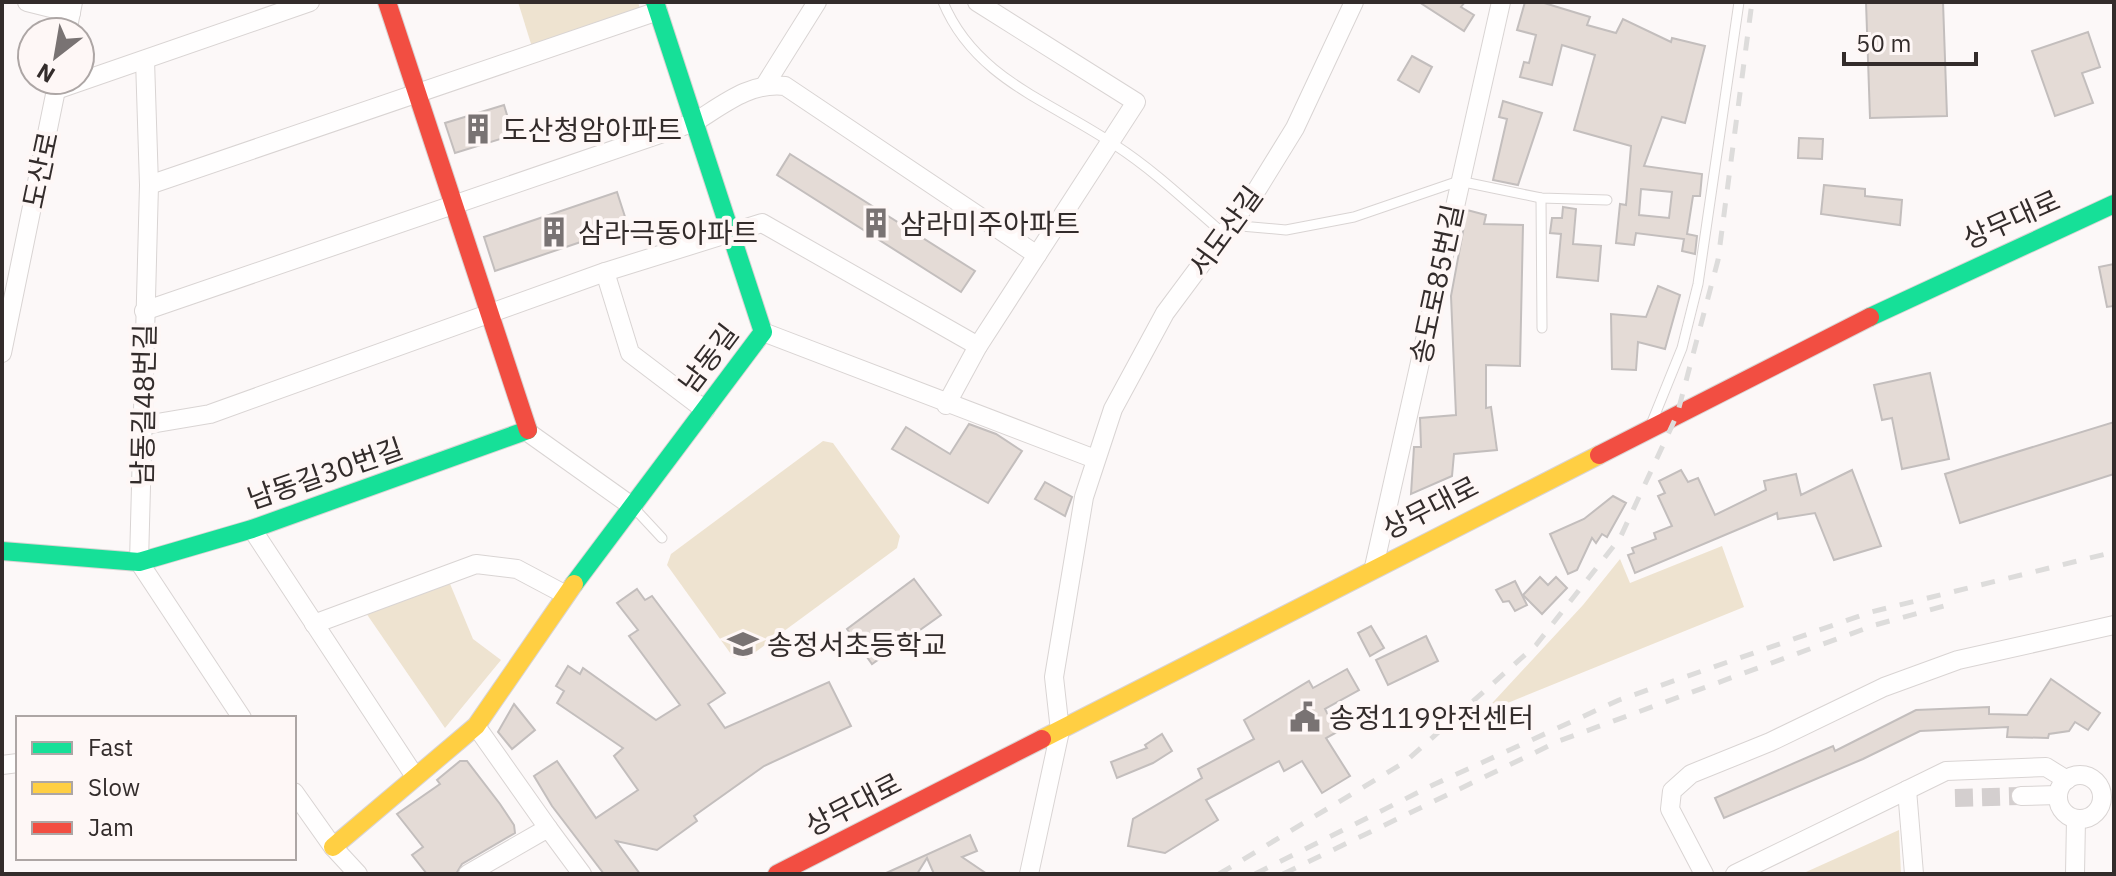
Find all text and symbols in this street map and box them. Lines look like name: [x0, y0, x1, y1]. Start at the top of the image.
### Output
north arrow: [16, 16, 96, 96]
scale bar: [1844, 16, 1976, 66]
text: 50 m: [1856, 27, 1911, 59]
text: N: [31, 57, 60, 90]
place label: 도산청암아파트: [502, 111, 682, 148]
building icon: 도산청암아파트: [461, 112, 495, 146]
street label: 도산로: [14, 128, 66, 212]
street label: 서도산길: [1180, 178, 1270, 284]
street label: 상무대로: [1956, 181, 2066, 257]
street label: 송도로85번길: [1401, 201, 1471, 367]
place label: 삼라미주아파트: [900, 205, 1080, 242]
building icon: 삼라미주아파트: [859, 206, 893, 240]
place label: 삼라극동아파트: [578, 214, 758, 251]
building icon: 삼라극동아파트: [537, 215, 571, 249]
street label: 남동길: [670, 316, 746, 400]
street label: 남동길48번길: [123, 323, 163, 487]
street label: 남동길30번길: [242, 429, 408, 517]
street label: 상무대로: [1376, 467, 1484, 547]
place label: 송정서초등학교: [767, 626, 947, 663]
school or university icon: 송정서초등학교: [726, 627, 760, 661]
place label: 송정119안전센터: [1329, 699, 1534, 736]
public building icon: 송정119안전센터: [1288, 700, 1322, 734]
legend: [16, 716, 296, 860]
text: Fast: [88, 731, 133, 763]
street label: 상무대로: [799, 764, 907, 844]
text: Slow: [88, 771, 140, 803]
text: Jam: [88, 811, 134, 843]

